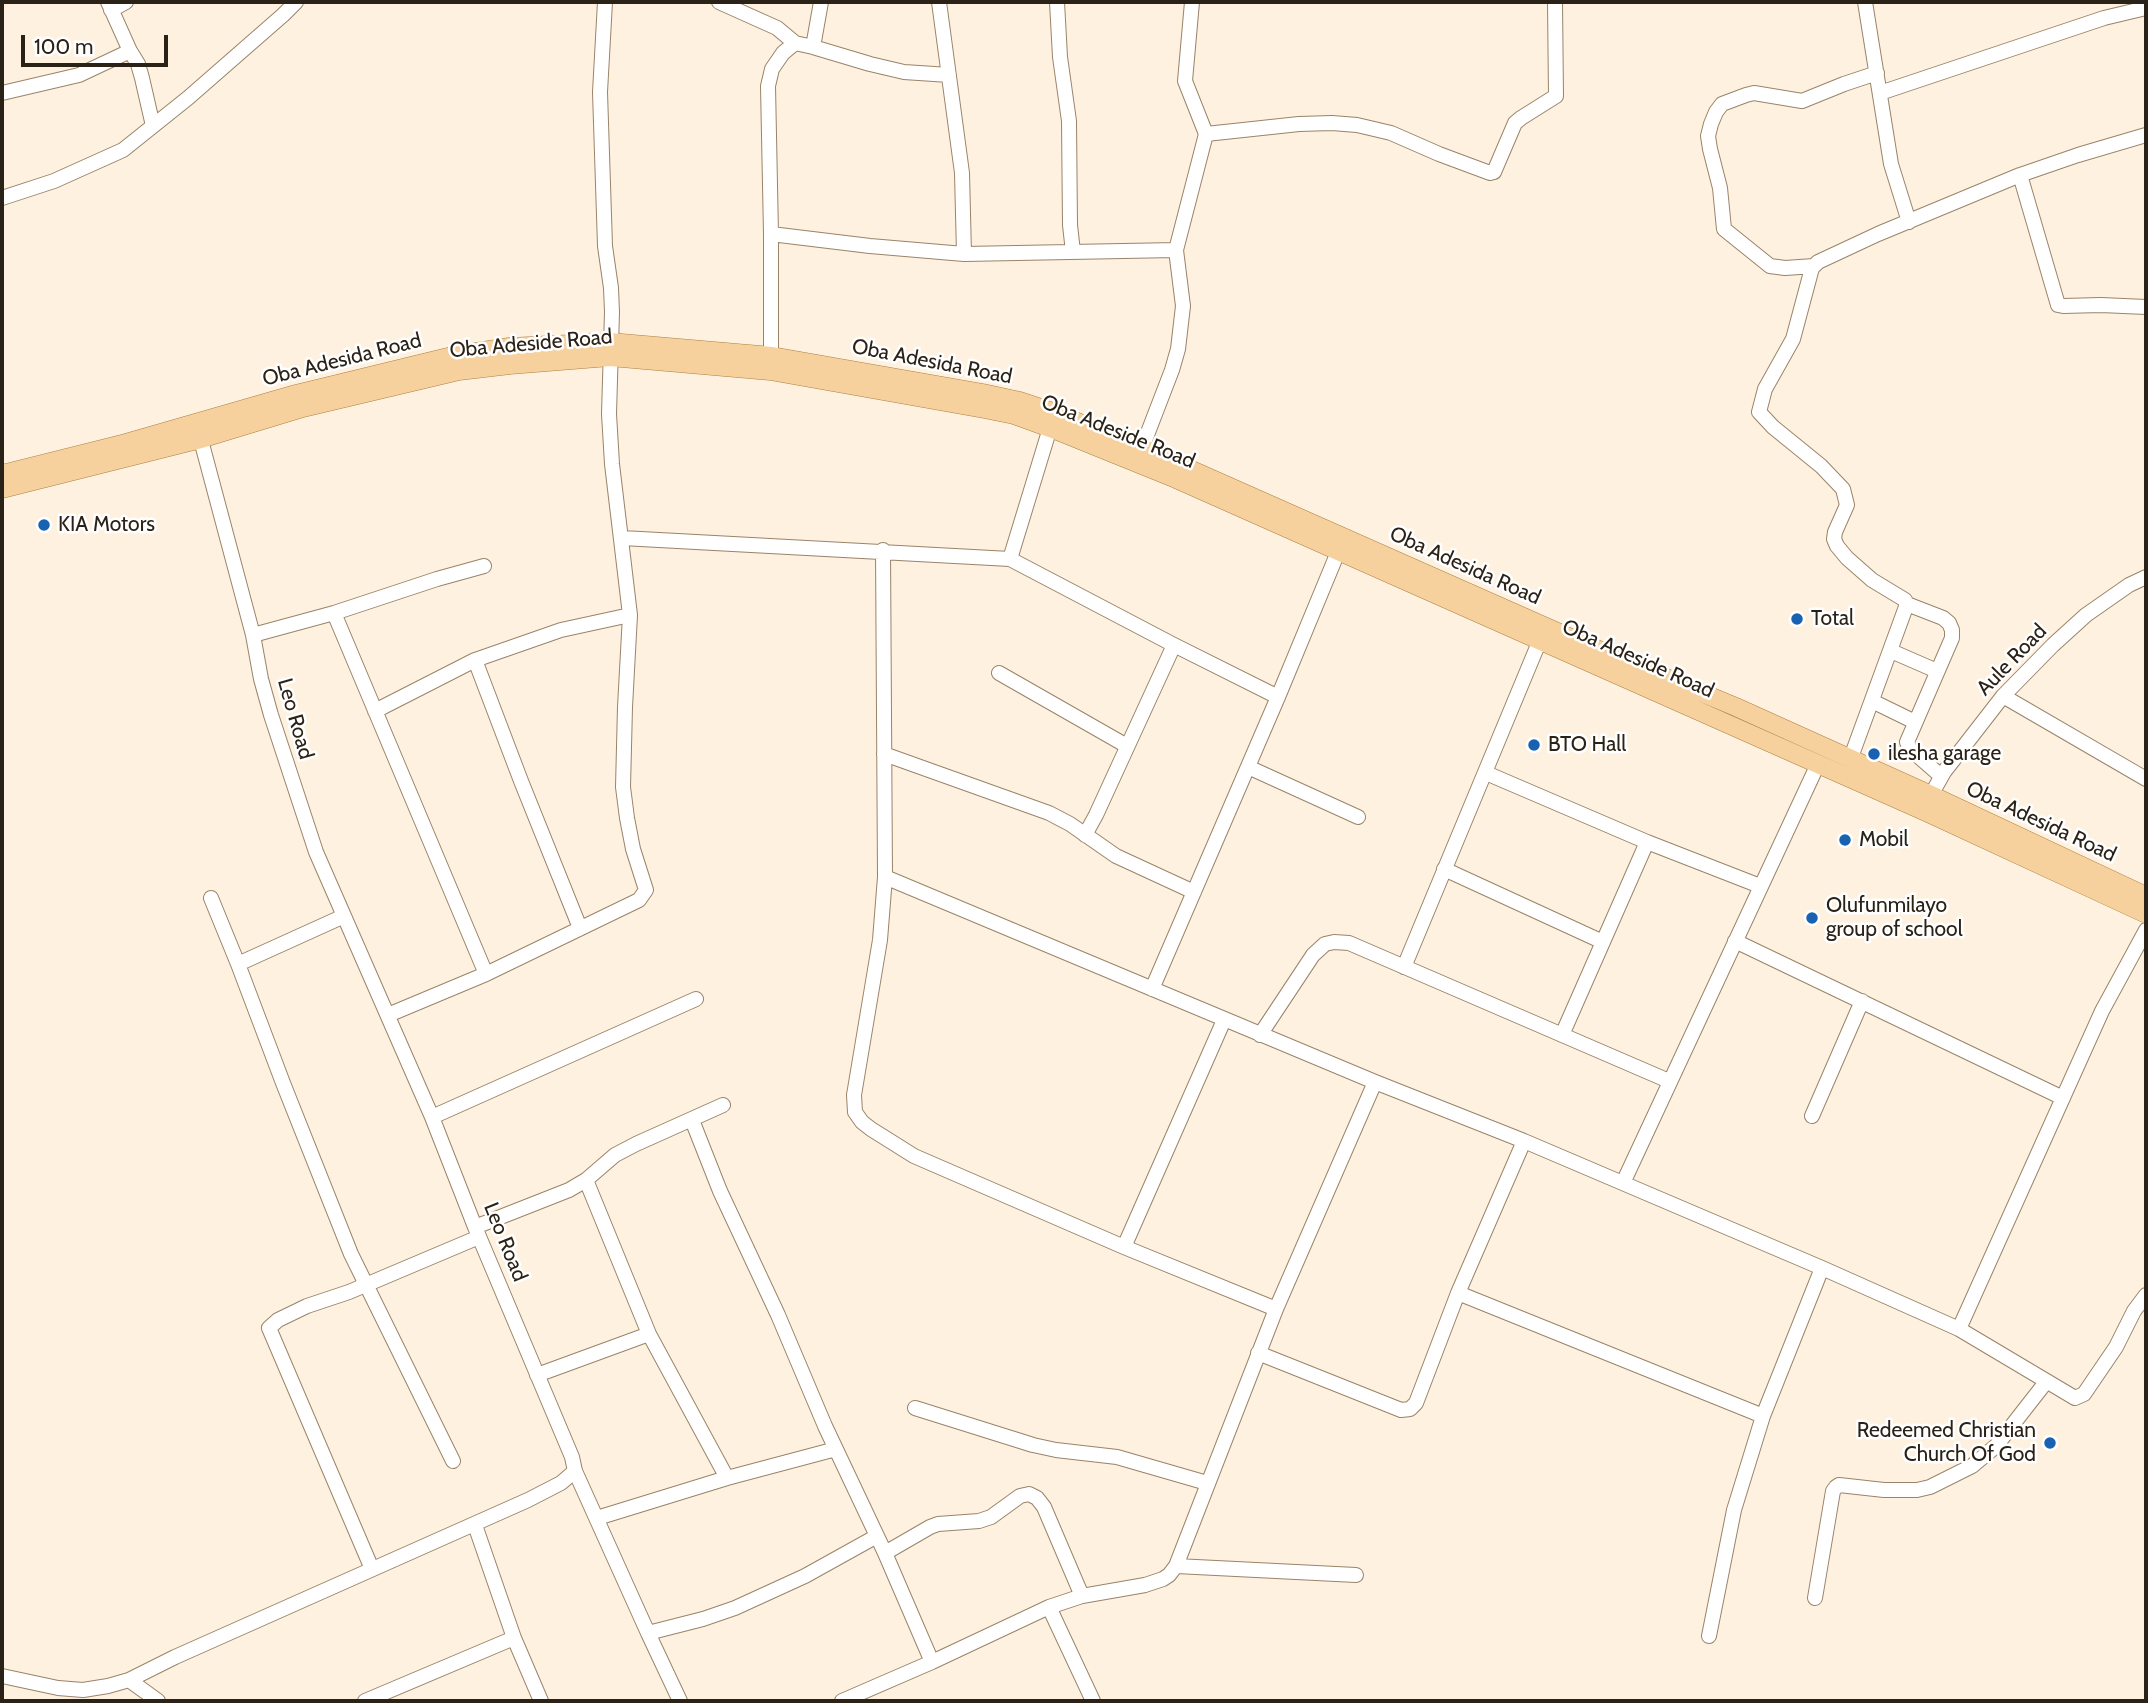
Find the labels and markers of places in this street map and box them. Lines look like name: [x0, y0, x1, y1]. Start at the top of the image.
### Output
place label: KIA Motors: [58, 512, 155, 538]
marker: KIA Motors: [36, 517, 52, 533]
place label: Total: [1811, 606, 1854, 632]
marker: Total: [1789, 611, 1805, 627]
place label: BTO Hall: [1548, 732, 1626, 758]
marker: BTO Hall: [1526, 737, 1542, 753]
place label: ilesha garage: [1888, 741, 2001, 767]
marker: ilesha garage: [1866, 746, 1882, 762]
place label: Mobil: [1859, 827, 1908, 853]
marker: Mobil: [1837, 832, 1853, 848]
place label: Olufunmilayo group of school: [1826, 893, 1963, 943]
marker: Olufunmilayo group of school: [1804, 910, 1820, 926]
place label: Redeemed Christian Church Of God: [1857, 1418, 2036, 1468]
marker: Redeemed Christian Church Of God: [2042, 1435, 2058, 1451]

